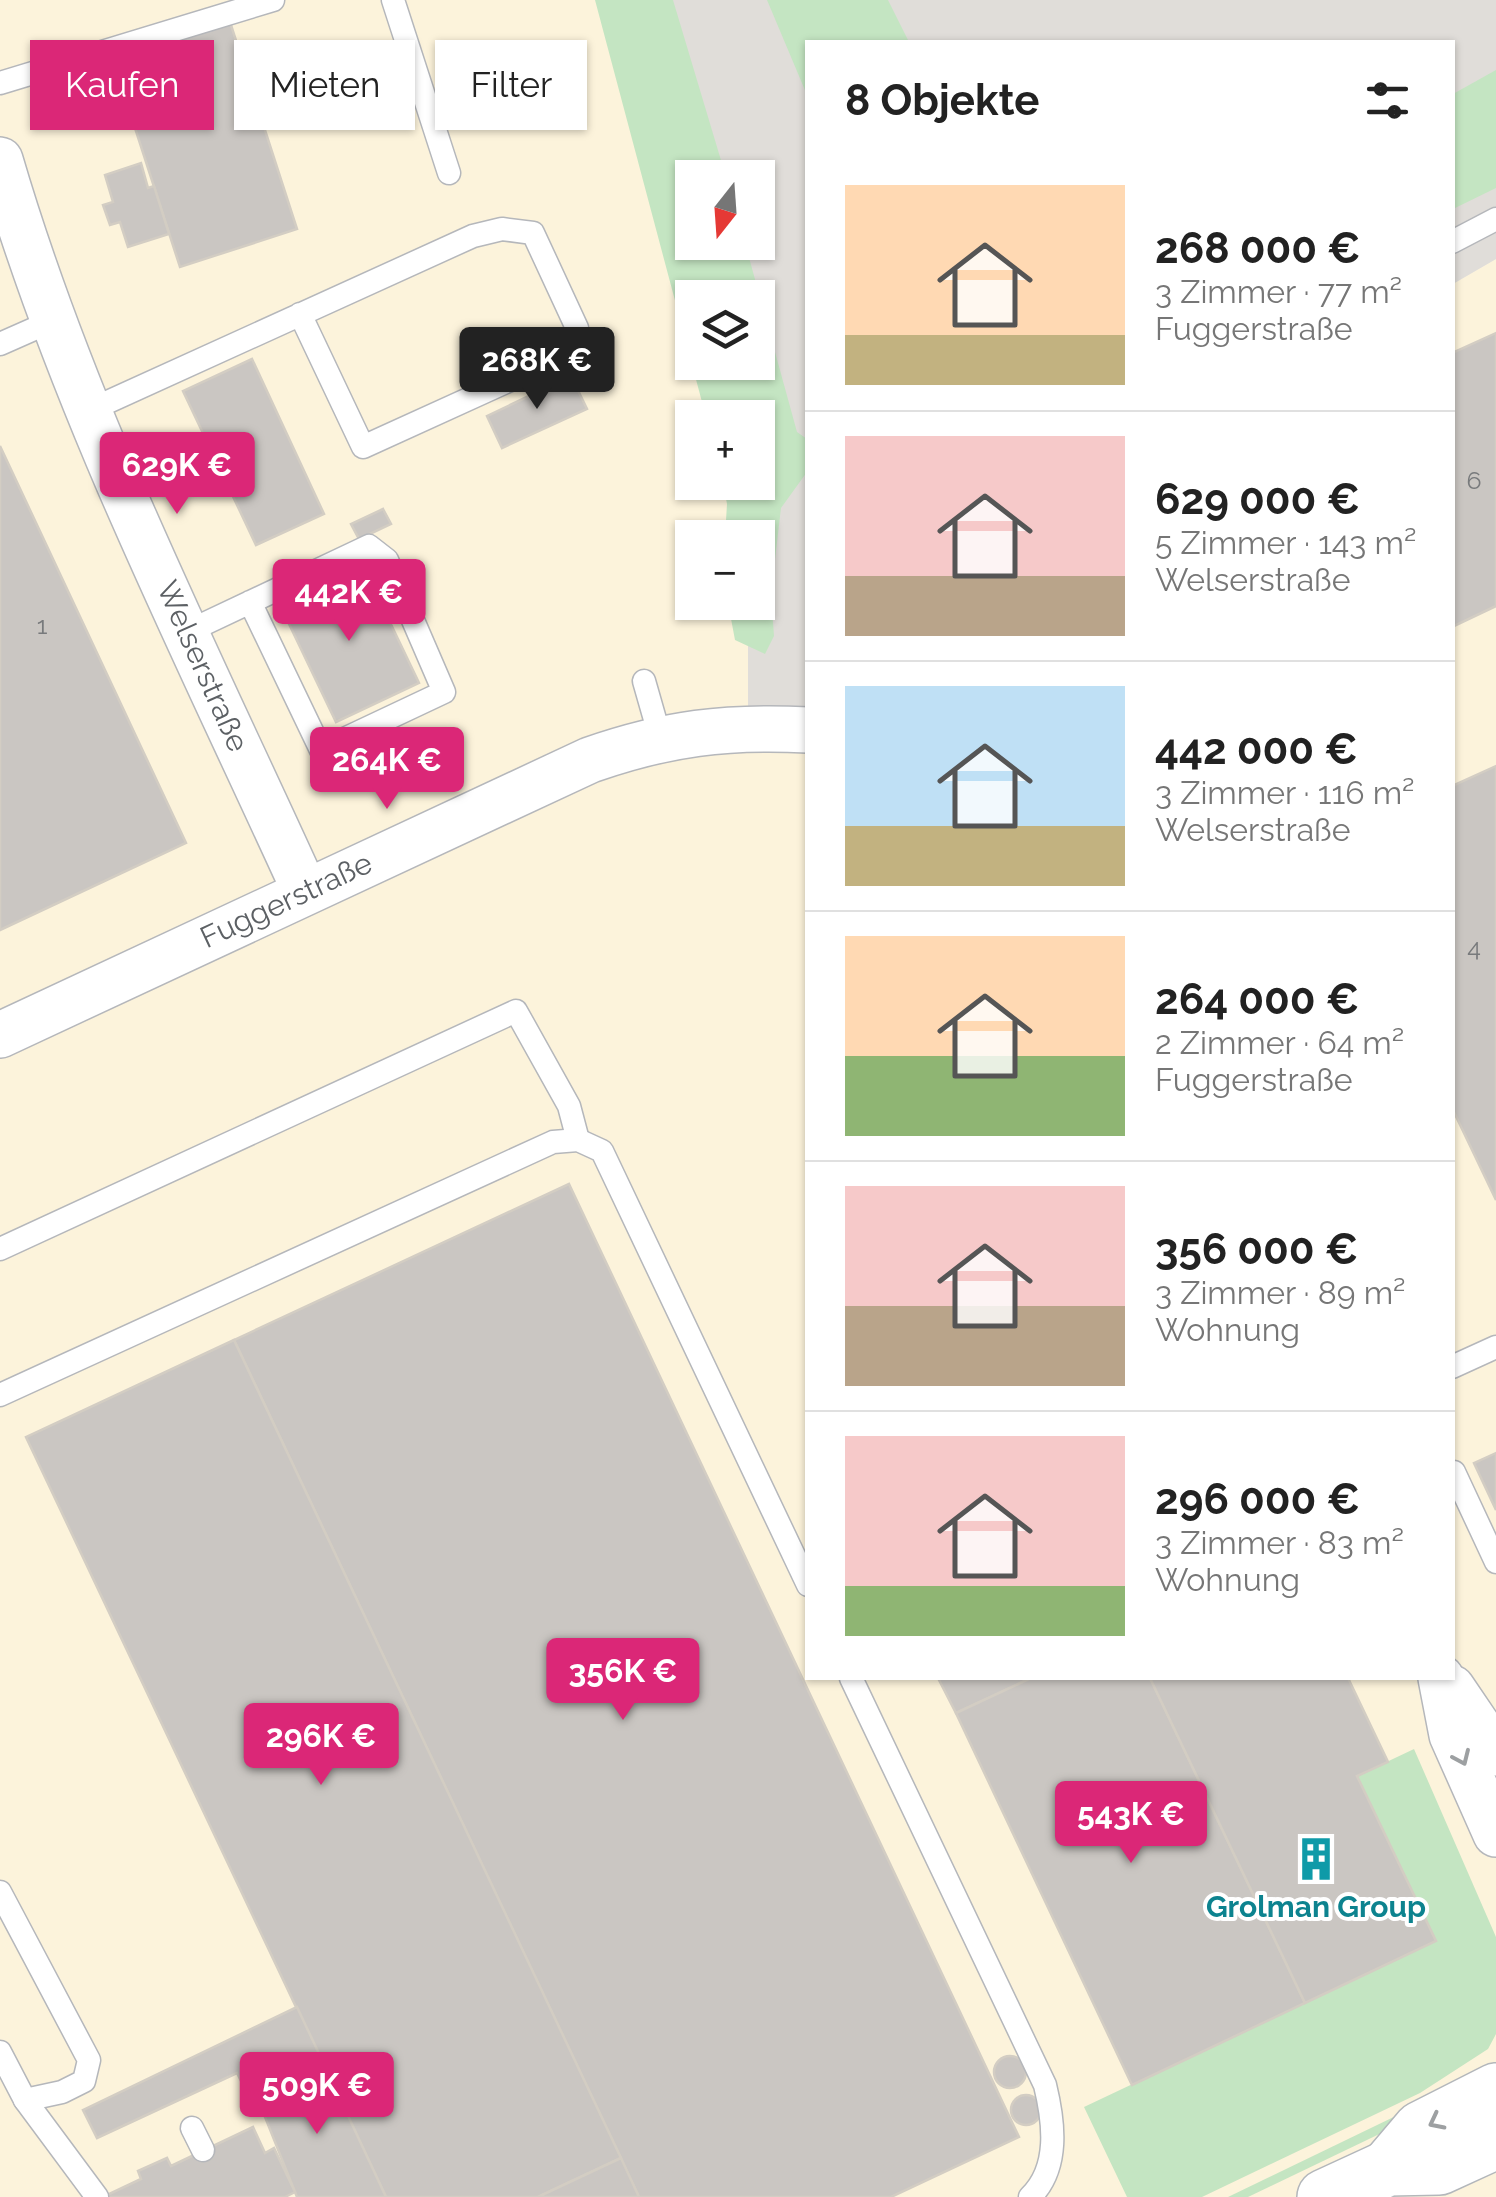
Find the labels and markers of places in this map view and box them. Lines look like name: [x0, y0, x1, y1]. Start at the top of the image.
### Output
pin: 268K €: [456, 327, 618, 412]
pin: 629K €: [96, 432, 258, 517]
pin: 442K €: [268, 559, 430, 644]
pin: 264K €: [306, 727, 468, 812]
pin: 356K €: [542, 1638, 704, 1723]
pin: 296K €: [240, 1703, 402, 1788]
pin: 543K €: [1050, 1781, 1212, 1866]
building icon: Grolman Group: [1292, 1835, 1340, 1883]
place label: Grolman Group: [1206, 1889, 1426, 1924]
pin: 509K €: [236, 2052, 398, 2137]

